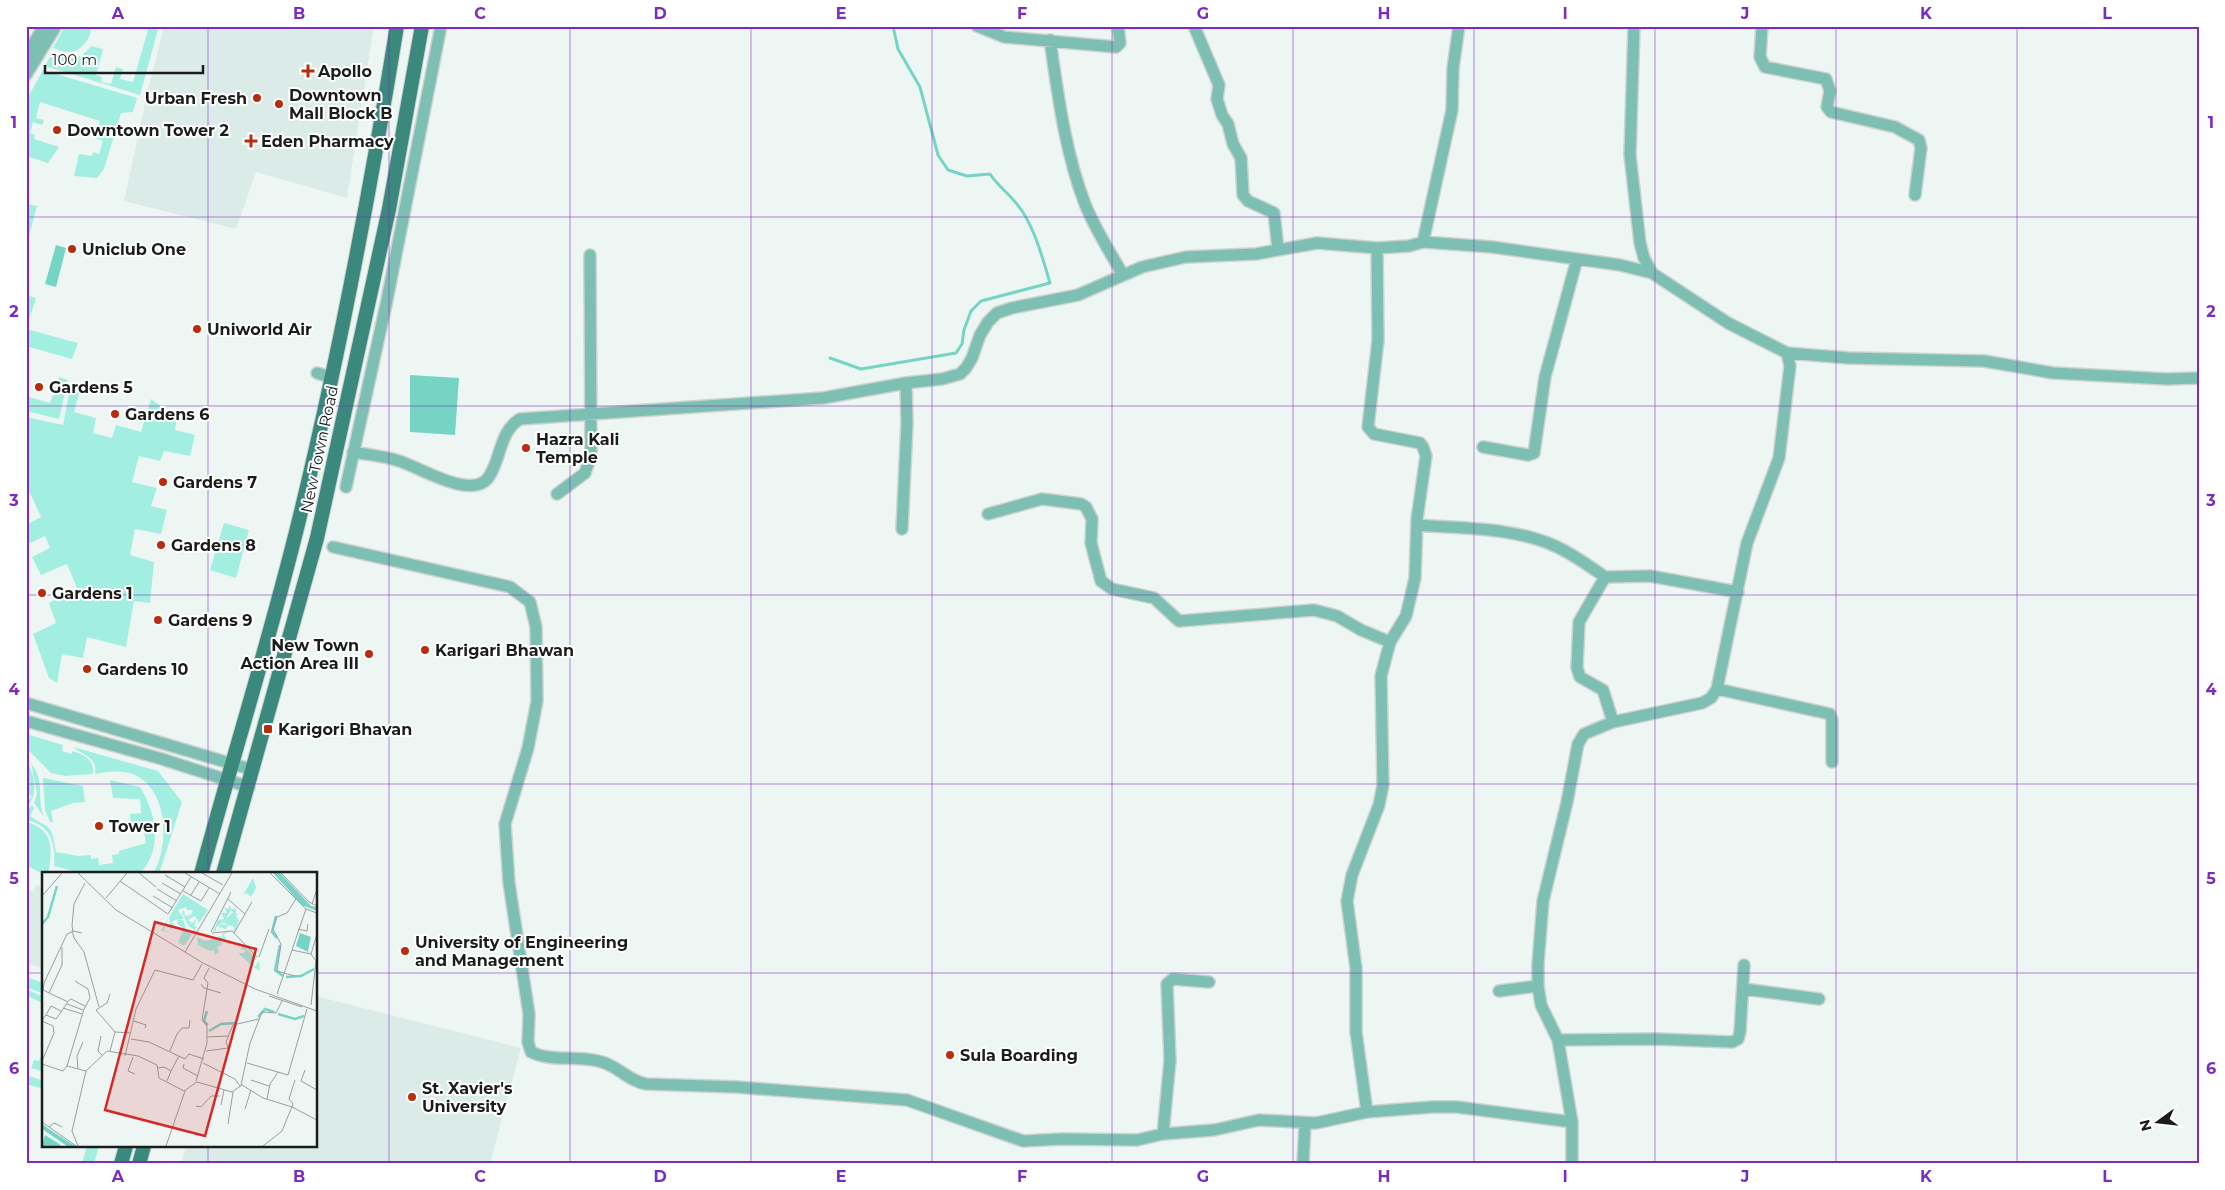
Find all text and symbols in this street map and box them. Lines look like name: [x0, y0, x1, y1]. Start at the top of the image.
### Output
text: A: [111, 4, 125, 23]
text: B: [293, 4, 305, 23]
text: C: [474, 4, 486, 23]
text: D: [653, 4, 667, 23]
text: E: [836, 4, 846, 23]
text: F: [1017, 4, 1027, 23]
text: G: [1197, 4, 1209, 23]
text: H: [1378, 4, 1390, 23]
text: I: [1562, 4, 1568, 23]
text: J: [1740, 4, 1749, 23]
text: K: [1920, 4, 1933, 23]
text: L: [2102, 4, 2112, 23]
scale bar: [45, 42, 202, 74]
text: 100 m: [52, 50, 97, 69]
place label: Apollo: [317, 62, 372, 81]
marker: Apollo: [302, 65, 314, 77]
place label: Downtown Mall Block B: [289, 86, 393, 123]
place label: Urban Fresh: [145, 89, 247, 108]
marker: Urban Fresh: [251, 92, 263, 104]
marker: Downtown Mall Block B: [273, 98, 285, 110]
text: 1: [11, 113, 17, 132]
text: 1: [2208, 113, 2214, 132]
place label: Downtown Tower 2: [67, 121, 229, 140]
marker: Downtown Tower 2: [51, 124, 63, 136]
place label: Eden Pharmacy: [261, 132, 394, 151]
marker: Eden Pharmacy: [245, 135, 257, 147]
place label: Uniclub One: [82, 240, 186, 259]
marker: Uniclub One: [66, 243, 78, 255]
text: 2: [9, 302, 19, 321]
text: 2: [2206, 302, 2216, 321]
place label: Uniworld Air: [207, 320, 312, 339]
marker: Uniworld Air: [191, 323, 203, 335]
place label: Gardens 5: [49, 378, 133, 397]
marker: Gardens 5: [33, 381, 45, 393]
street label: New Town Road: [297, 384, 342, 515]
place label: Gardens 6: [125, 405, 209, 424]
marker: Gardens 6: [109, 408, 121, 420]
place label: Hazra Kali Temple: [536, 430, 619, 467]
marker: Hazra Kali Temple: [520, 442, 532, 454]
place label: Gardens 7: [173, 473, 257, 492]
marker: Gardens 7: [157, 476, 169, 488]
text: 3: [8, 491, 19, 510]
text: 3: [2205, 491, 2216, 510]
place label: Gardens 8: [171, 536, 256, 555]
marker: Gardens 8: [155, 539, 167, 551]
place label: Gardens 1: [52, 584, 133, 603]
marker: Gardens 1: [36, 587, 48, 599]
place label: Gardens 9: [168, 611, 252, 630]
marker: Gardens 9: [152, 614, 164, 626]
place label: New Town Action Area III: [239, 636, 359, 673]
place label: Karigari Bhawan: [435, 641, 574, 660]
marker: Karigari Bhawan: [419, 644, 431, 656]
marker: New Town Action Area III: [363, 648, 375, 660]
place label: Gardens 10: [97, 660, 188, 679]
marker: Gardens 10: [81, 663, 93, 675]
text: 4: [8, 680, 20, 699]
text: 4: [2205, 680, 2217, 699]
place label: Karigori Bhavan: [278, 720, 412, 739]
marker: Karigori Bhavan: [262, 723, 274, 735]
place label: Tower 1: [109, 817, 171, 836]
marker: Tower 1: [93, 820, 105, 832]
text: 5: [9, 869, 19, 888]
text: 5: [2206, 869, 2216, 888]
inset map: [42, 872, 318, 1148]
place label: University of Engineering and Management: [415, 933, 628, 970]
marker: University of Engineering and Management: [399, 945, 411, 957]
place label: Sula Boarding: [960, 1046, 1078, 1065]
marker: Sula Boarding: [944, 1049, 956, 1061]
text: 6: [9, 1059, 19, 1078]
text: 6: [2206, 1059, 2216, 1078]
place label: St. Xavier's University: [422, 1079, 513, 1116]
marker: St. Xavier's University: [406, 1091, 418, 1103]
north arrow: [2132, 1098, 2182, 1148]
text: N: [2135, 1118, 2156, 1133]
text: A: [111, 1167, 125, 1186]
text: B: [293, 1167, 305, 1186]
text: C: [474, 1167, 486, 1186]
text: D: [653, 1167, 667, 1186]
text: E: [836, 1167, 846, 1186]
text: F: [1017, 1167, 1027, 1186]
text: G: [1197, 1167, 1209, 1186]
text: H: [1378, 1167, 1390, 1186]
text: I: [1562, 1167, 1568, 1186]
text: J: [1740, 1167, 1749, 1186]
text: K: [1920, 1167, 1933, 1186]
text: L: [2102, 1167, 2112, 1186]

